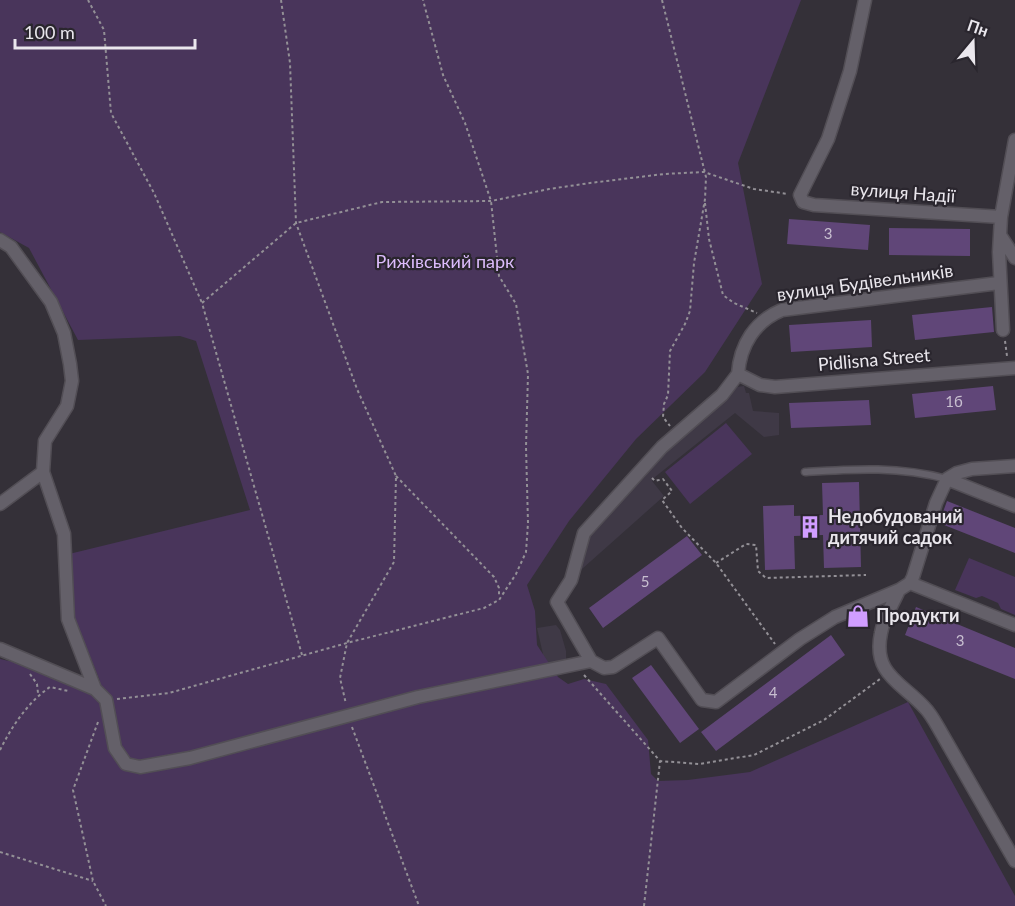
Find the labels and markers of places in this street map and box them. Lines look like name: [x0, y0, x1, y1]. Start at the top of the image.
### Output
place label: Недобудований дитячий садок: [828, 505, 963, 548]
building icon: Недобудований дитячий садок: [797, 514, 823, 540]
shop icon: Продукти: [845, 603, 871, 629]
place label: Продукти: [876, 604, 960, 626]

